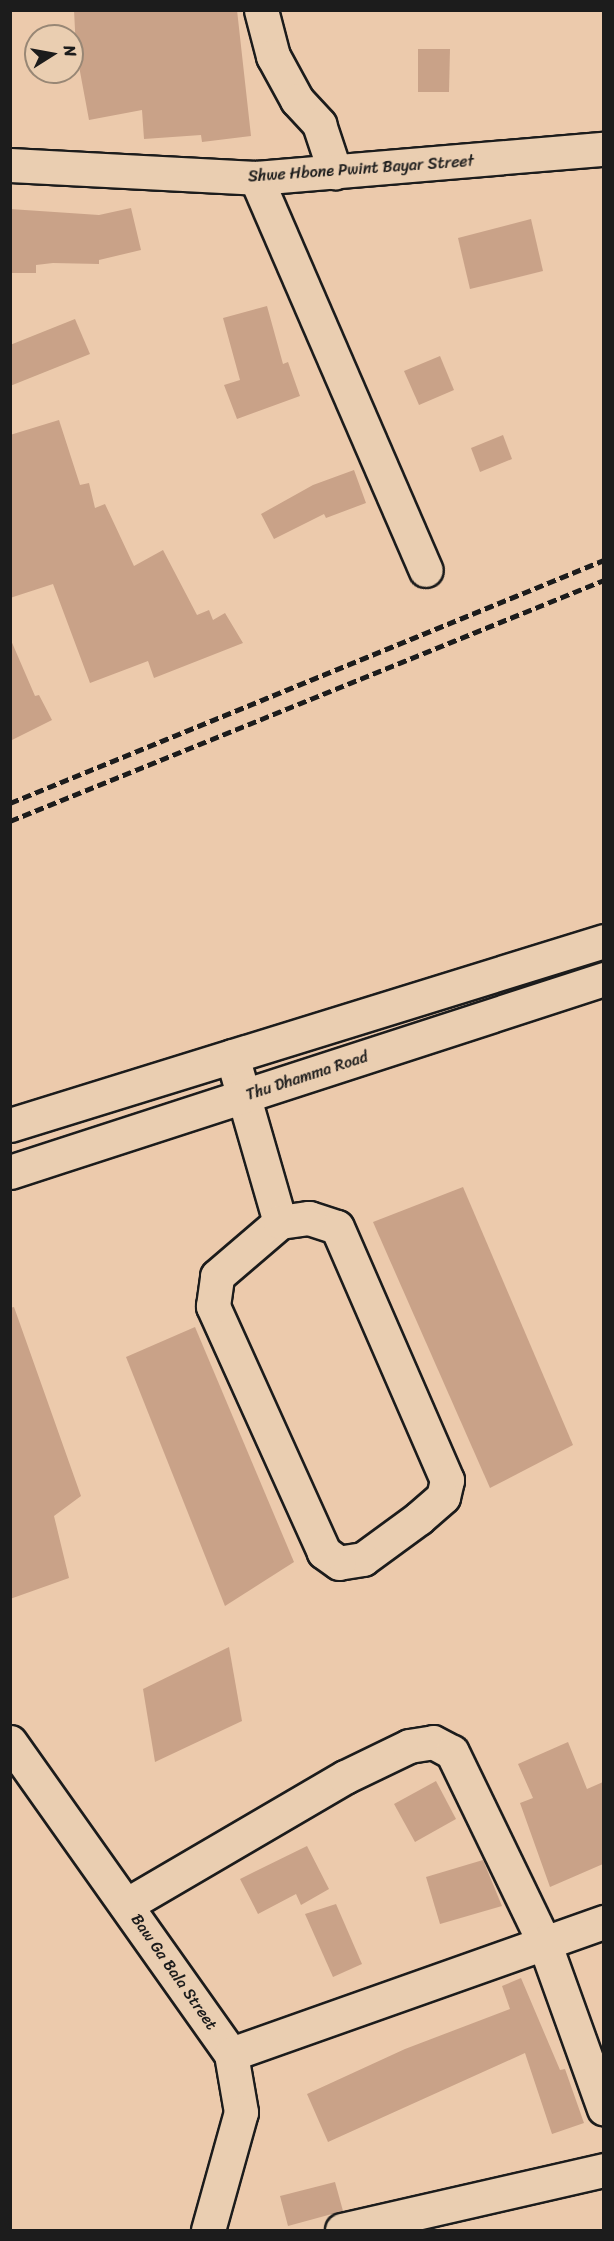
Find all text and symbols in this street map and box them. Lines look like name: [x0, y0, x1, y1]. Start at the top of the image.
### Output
north arrow: [24, 24, 84, 84]
text: N: [55, 43, 85, 59]
street label: Shwe Hbone Pwint Bayar Street: [247, 151, 475, 187]
street label: Thu Dhamma Road: [244, 1047, 370, 1105]
street label: Baw Ga Bala Street: [127, 1910, 221, 2034]

